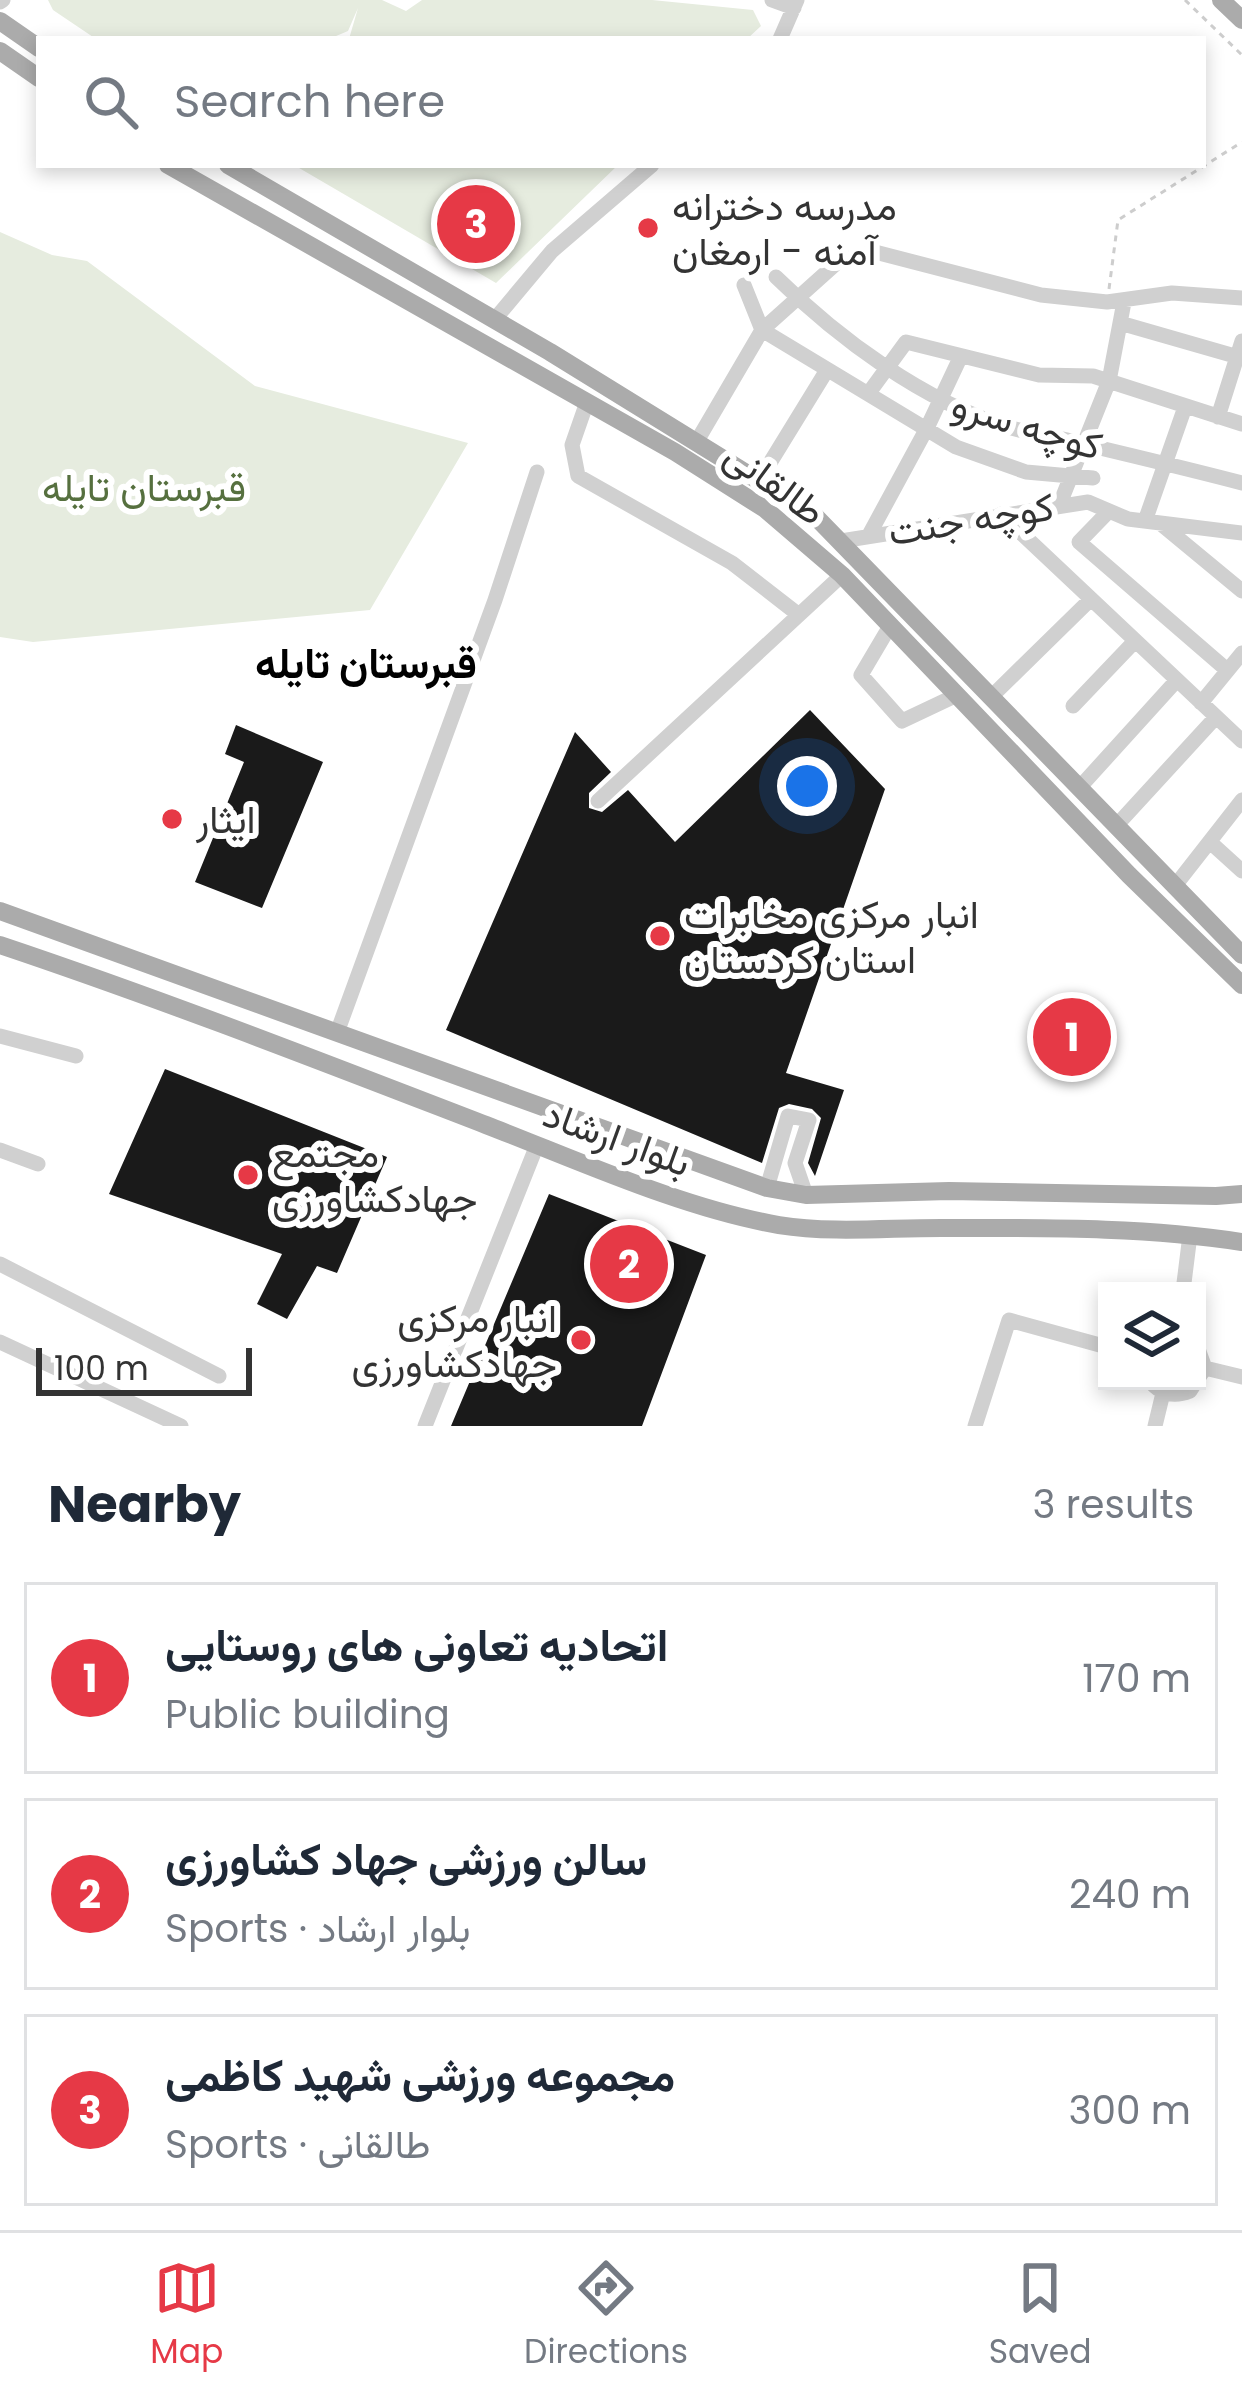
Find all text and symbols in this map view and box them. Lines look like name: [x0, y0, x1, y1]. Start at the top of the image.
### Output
search box: [36, 36, 1206, 168]
icon: search: [78, 69, 144, 135]
text: Search here: [174, 70, 445, 133]
pin: 3: [437, 179, 515, 269]
place label: مدرسه دخترانه آمنه - ارمغان: [672, 179, 897, 279]
marker: مدرسه دخترانه آمنه - ارمغان: [635, 215, 661, 241]
street label: کوچه سرو: [945, 376, 1109, 474]
street label: طالقانی: [713, 428, 837, 538]
park label: قبرستان تایله: [42, 460, 246, 515]
street label: کوچه جنت: [884, 479, 1058, 559]
district label: قبرستان تایله: [255, 634, 477, 693]
your location: [777, 756, 837, 816]
place label: ایثار: [195, 792, 256, 847]
marker: ایثار: [159, 806, 185, 832]
place label: انبار مرکزی مخابرات استان کردستان: [684, 887, 979, 987]
marker: انبار مرکزی مخابرات استان کردستان: [647, 923, 673, 949]
pin: 1: [1033, 992, 1111, 1082]
street label: بلوار ارشاد: [536, 1086, 698, 1190]
place label: مجتمع جهادکشاورزی: [272, 1126, 477, 1226]
marker: مجتمع جهادکشاورزی: [235, 1162, 261, 1188]
pin: 2: [590, 1219, 668, 1309]
map controls: [1098, 1282, 1206, 1390]
button: layers: [1098, 1282, 1206, 1390]
place label: انبار مرکزی جهادکشاورزی: [352, 1291, 557, 1391]
marker: انبار مرکزی جهادکشاورزی: [568, 1327, 594, 1353]
scale bar: [36, 1342, 252, 1395]
text: 100 m: [54, 1345, 149, 1392]
text: Nearby: [48, 1468, 241, 1540]
text: 3 results: [1032, 1477, 1194, 1532]
text: اتحادیه تعاونی های روستایی: [165, 1614, 668, 1677]
text: 1: [83, 1651, 97, 1706]
text: 170 m: [1082, 1651, 1191, 1706]
text: Public building: [165, 1687, 450, 1742]
text: سالن ورزشی جهاد کشاورزی: [165, 1828, 647, 1891]
text: 2: [79, 1867, 101, 1922]
text: 240 m: [1069, 1867, 1191, 1922]
text: Sports · بلوار ارشاد: [165, 1901, 470, 1956]
text: مجموعه ورزشی شهید کاظمی: [165, 2044, 675, 2107]
text: 3: [78, 2083, 102, 2138]
text: 300 m: [1068, 2083, 1191, 2138]
text: Sports · طالقانی: [165, 2117, 430, 2172]
tab: Map: [150, 2255, 223, 2377]
tab: Directions: [524, 2255, 688, 2377]
tab: Saved: [989, 2255, 1092, 2377]

